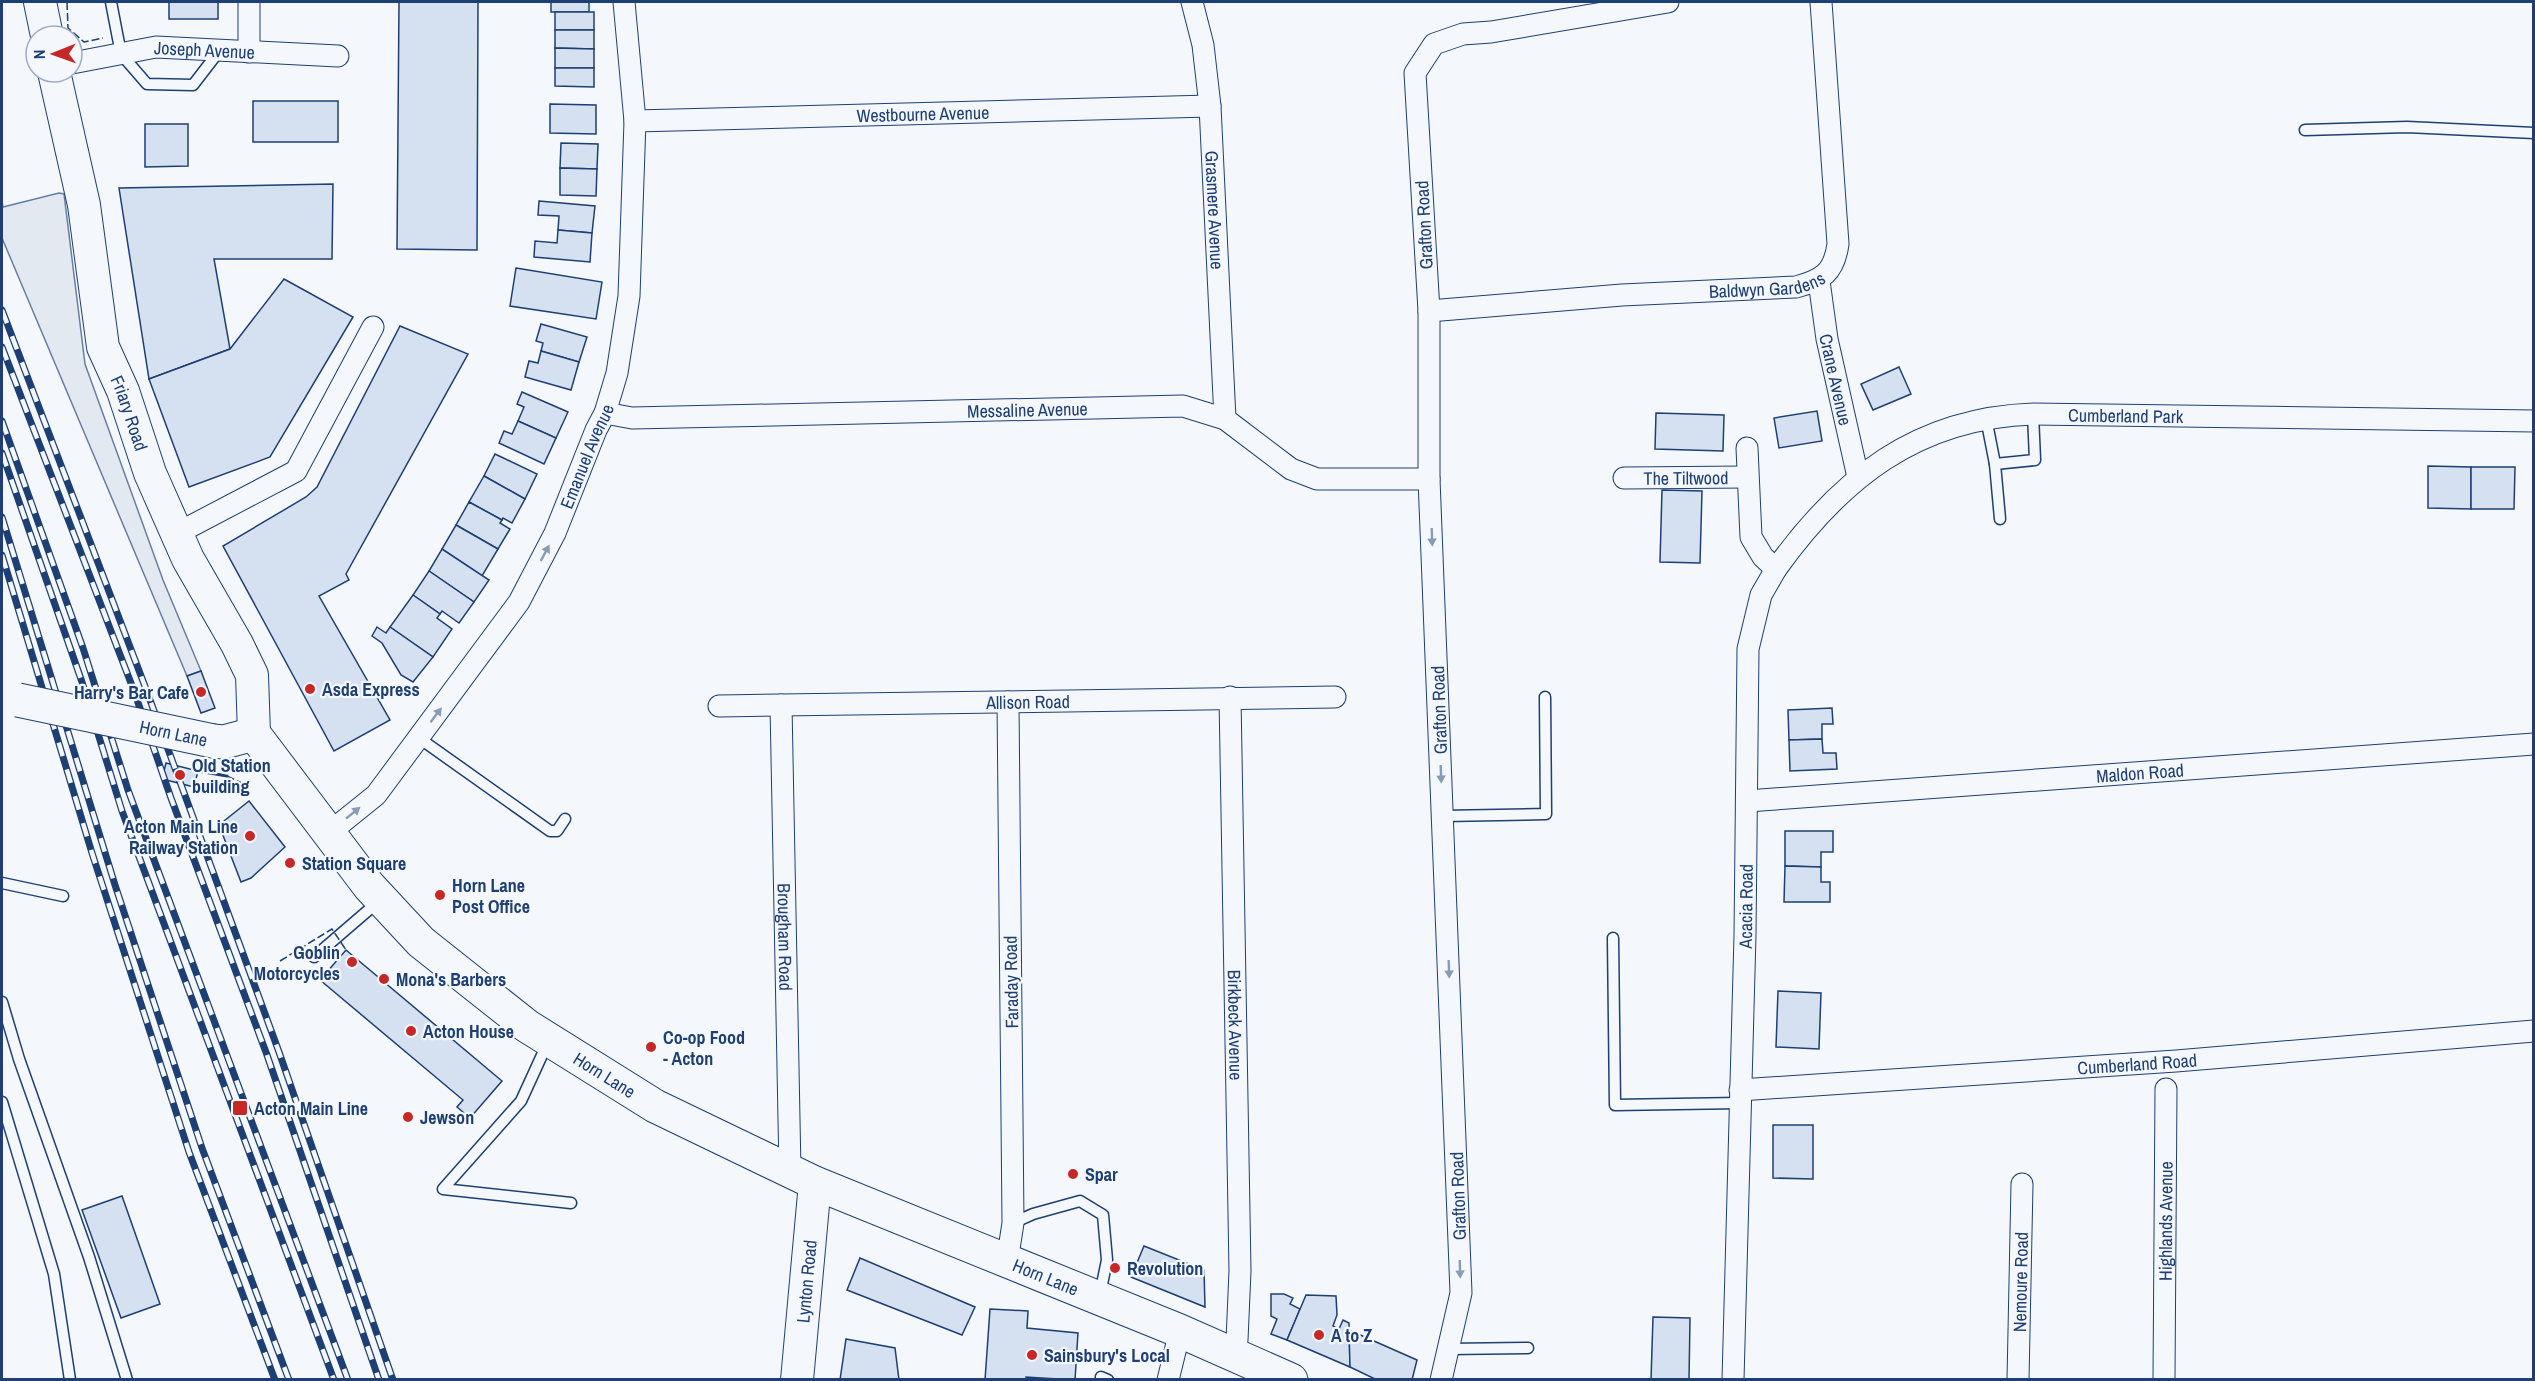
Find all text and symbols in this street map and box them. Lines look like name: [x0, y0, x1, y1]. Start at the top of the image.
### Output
north arrow: [24, 24, 84, 84]
street label: Joseph Avenue: [153, 34, 255, 64]
text: N: [28, 49, 50, 59]
street label: Westbourne Avenue: [856, 99, 990, 128]
street label: Grasmere Avenue: [1200, 150, 1230, 270]
street label: Grafton Road: [1409, 180, 1439, 270]
street label: Baldwyn Gardens: [1708, 265, 1830, 303]
street label: Crane Avenue: [1814, 331, 1859, 428]
street label: Friary Road: [105, 371, 154, 454]
street label: Messaline Avenue: [967, 396, 1088, 423]
street label: Emanuel Avenue: [553, 401, 619, 512]
street label: Cumberland Park: [2068, 402, 2184, 429]
street label: The Tiltwood: [1643, 465, 1729, 490]
one-way arrow: [1427, 528, 1436, 547]
one-way arrow: [540, 544, 550, 561]
street label: Grafton Road: [1425, 665, 1453, 755]
place label: Asda Express: [322, 677, 420, 702]
place label: Harry's Bar Cafe: [74, 680, 189, 705]
marker: Asda Express: [303, 682, 317, 696]
marker: Harry's Bar Cafe: [194, 685, 208, 699]
street label: Allison Road: [985, 688, 1070, 715]
one-way arrow: [430, 707, 442, 722]
street label: Horn Lane: [137, 713, 210, 752]
place label: Old Station building: [192, 753, 271, 799]
street label: Maldon Road: [2095, 757, 2185, 788]
one-way arrow: [1436, 765, 1446, 784]
marker: Old Station building: [173, 768, 187, 782]
one-way arrow: [345, 807, 360, 820]
place label: Acton Main Line Railway Station: [124, 814, 238, 860]
marker: Acton Main Line Railway Station: [243, 829, 257, 843]
place label: Station Square: [302, 851, 406, 876]
marker: Station Square: [283, 856, 297, 870]
street label: Acacia Road: [1732, 864, 1758, 950]
place label: Horn Lane Post Office: [452, 873, 530, 919]
street label: Brougham Road: [772, 883, 799, 991]
marker: Horn Lane Post Office: [433, 888, 447, 902]
street label: Faraday Road: [998, 935, 1024, 1029]
place label: Goblin Motorcycles: [254, 940, 340, 986]
marker: Goblin Motorcycles: [345, 955, 359, 969]
one-way arrow: [1444, 959, 1453, 978]
place label: Mona's Barbers: [396, 967, 506, 992]
street label: Birkbeck Avenue: [1222, 969, 1249, 1080]
marker: Mona's Barbers: [377, 972, 391, 986]
place label: Acton House: [423, 1019, 514, 1044]
marker: Acton House: [404, 1024, 418, 1038]
place label: Co-op Food - Acton: [663, 1025, 745, 1071]
marker: Co-op Food - Acton: [644, 1040, 658, 1054]
street label: Horn Lane: [569, 1046, 641, 1103]
street label: Cumberland Road: [2076, 1047, 2198, 1080]
place label: Acton Main Line: [254, 1096, 368, 1121]
marker: Acton Main Line: [231, 1099, 249, 1117]
place label: Jewson: [420, 1105, 474, 1130]
marker: Jewson: [401, 1110, 415, 1124]
street label: Grafton Road: [1444, 1151, 1472, 1241]
street label: Highlands Avenue: [2152, 1161, 2178, 1281]
place label: Spar: [1085, 1162, 1118, 1187]
marker: Spar: [1066, 1167, 1080, 1181]
street label: Nemoure Road: [2006, 1232, 2034, 1332]
street label: Lynton Road: [790, 1239, 822, 1324]
street label: Horn Lane: [1009, 1252, 1083, 1301]
place label: Revolution: [1127, 1256, 1203, 1281]
one-way arrow: [1456, 1259, 1465, 1278]
marker: Revolution: [1108, 1261, 1122, 1275]
place label: A to Z: [1331, 1323, 1372, 1348]
marker: A to Z: [1312, 1328, 1326, 1342]
place label: Sainsbury's Local: [1044, 1343, 1170, 1368]
marker: Sainsbury's Local: [1025, 1348, 1039, 1362]

